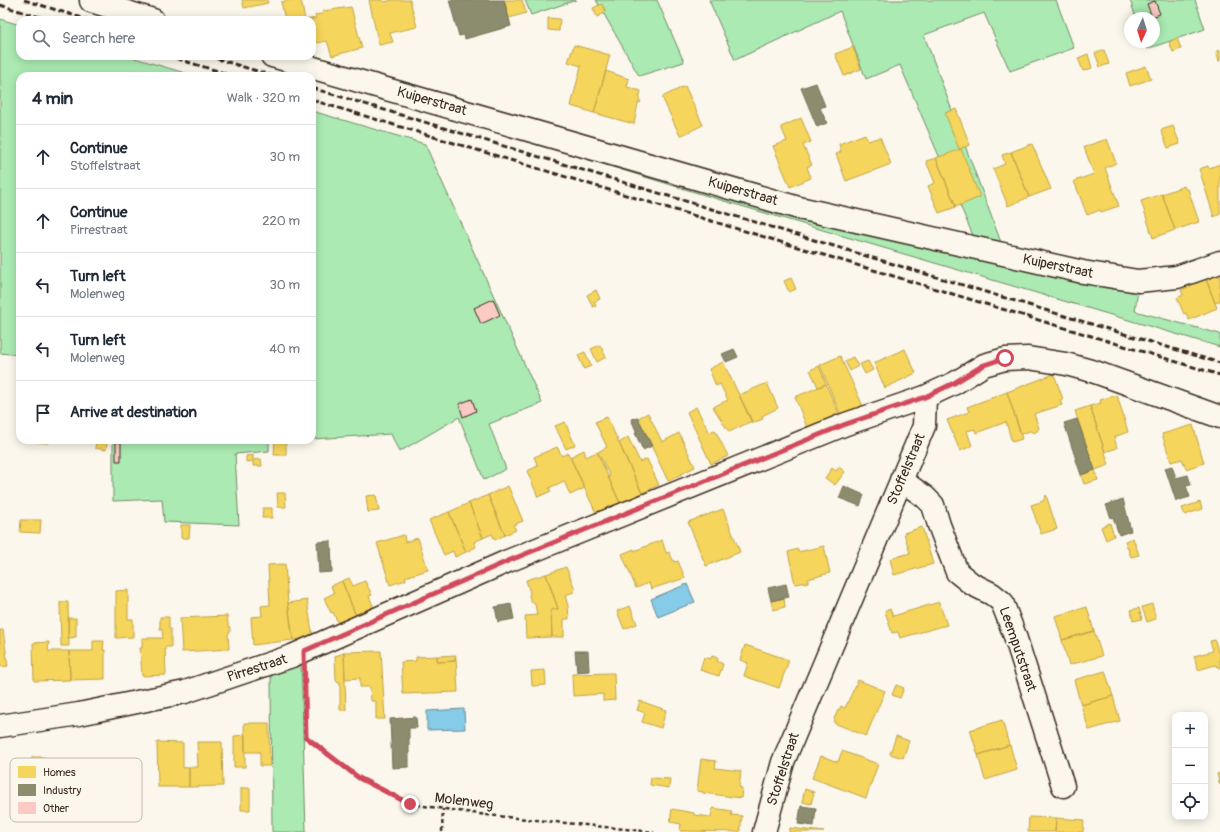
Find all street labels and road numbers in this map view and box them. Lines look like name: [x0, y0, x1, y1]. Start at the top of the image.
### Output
street label: Kuiperstraat: [395, 83, 469, 119]
street label: Kuiperstraat: [706, 173, 780, 209]
street label: Kuiperstraat: [1021, 250, 1095, 282]
street label: Stoffelstraat: [883, 430, 929, 507]
street label: Leemputstraat: [996, 604, 1041, 694]
street label: Pirrestraat: [225, 650, 289, 686]
street label: Stoffelstraat: [763, 730, 803, 808]
street label: Molenweg: [434, 789, 494, 813]

